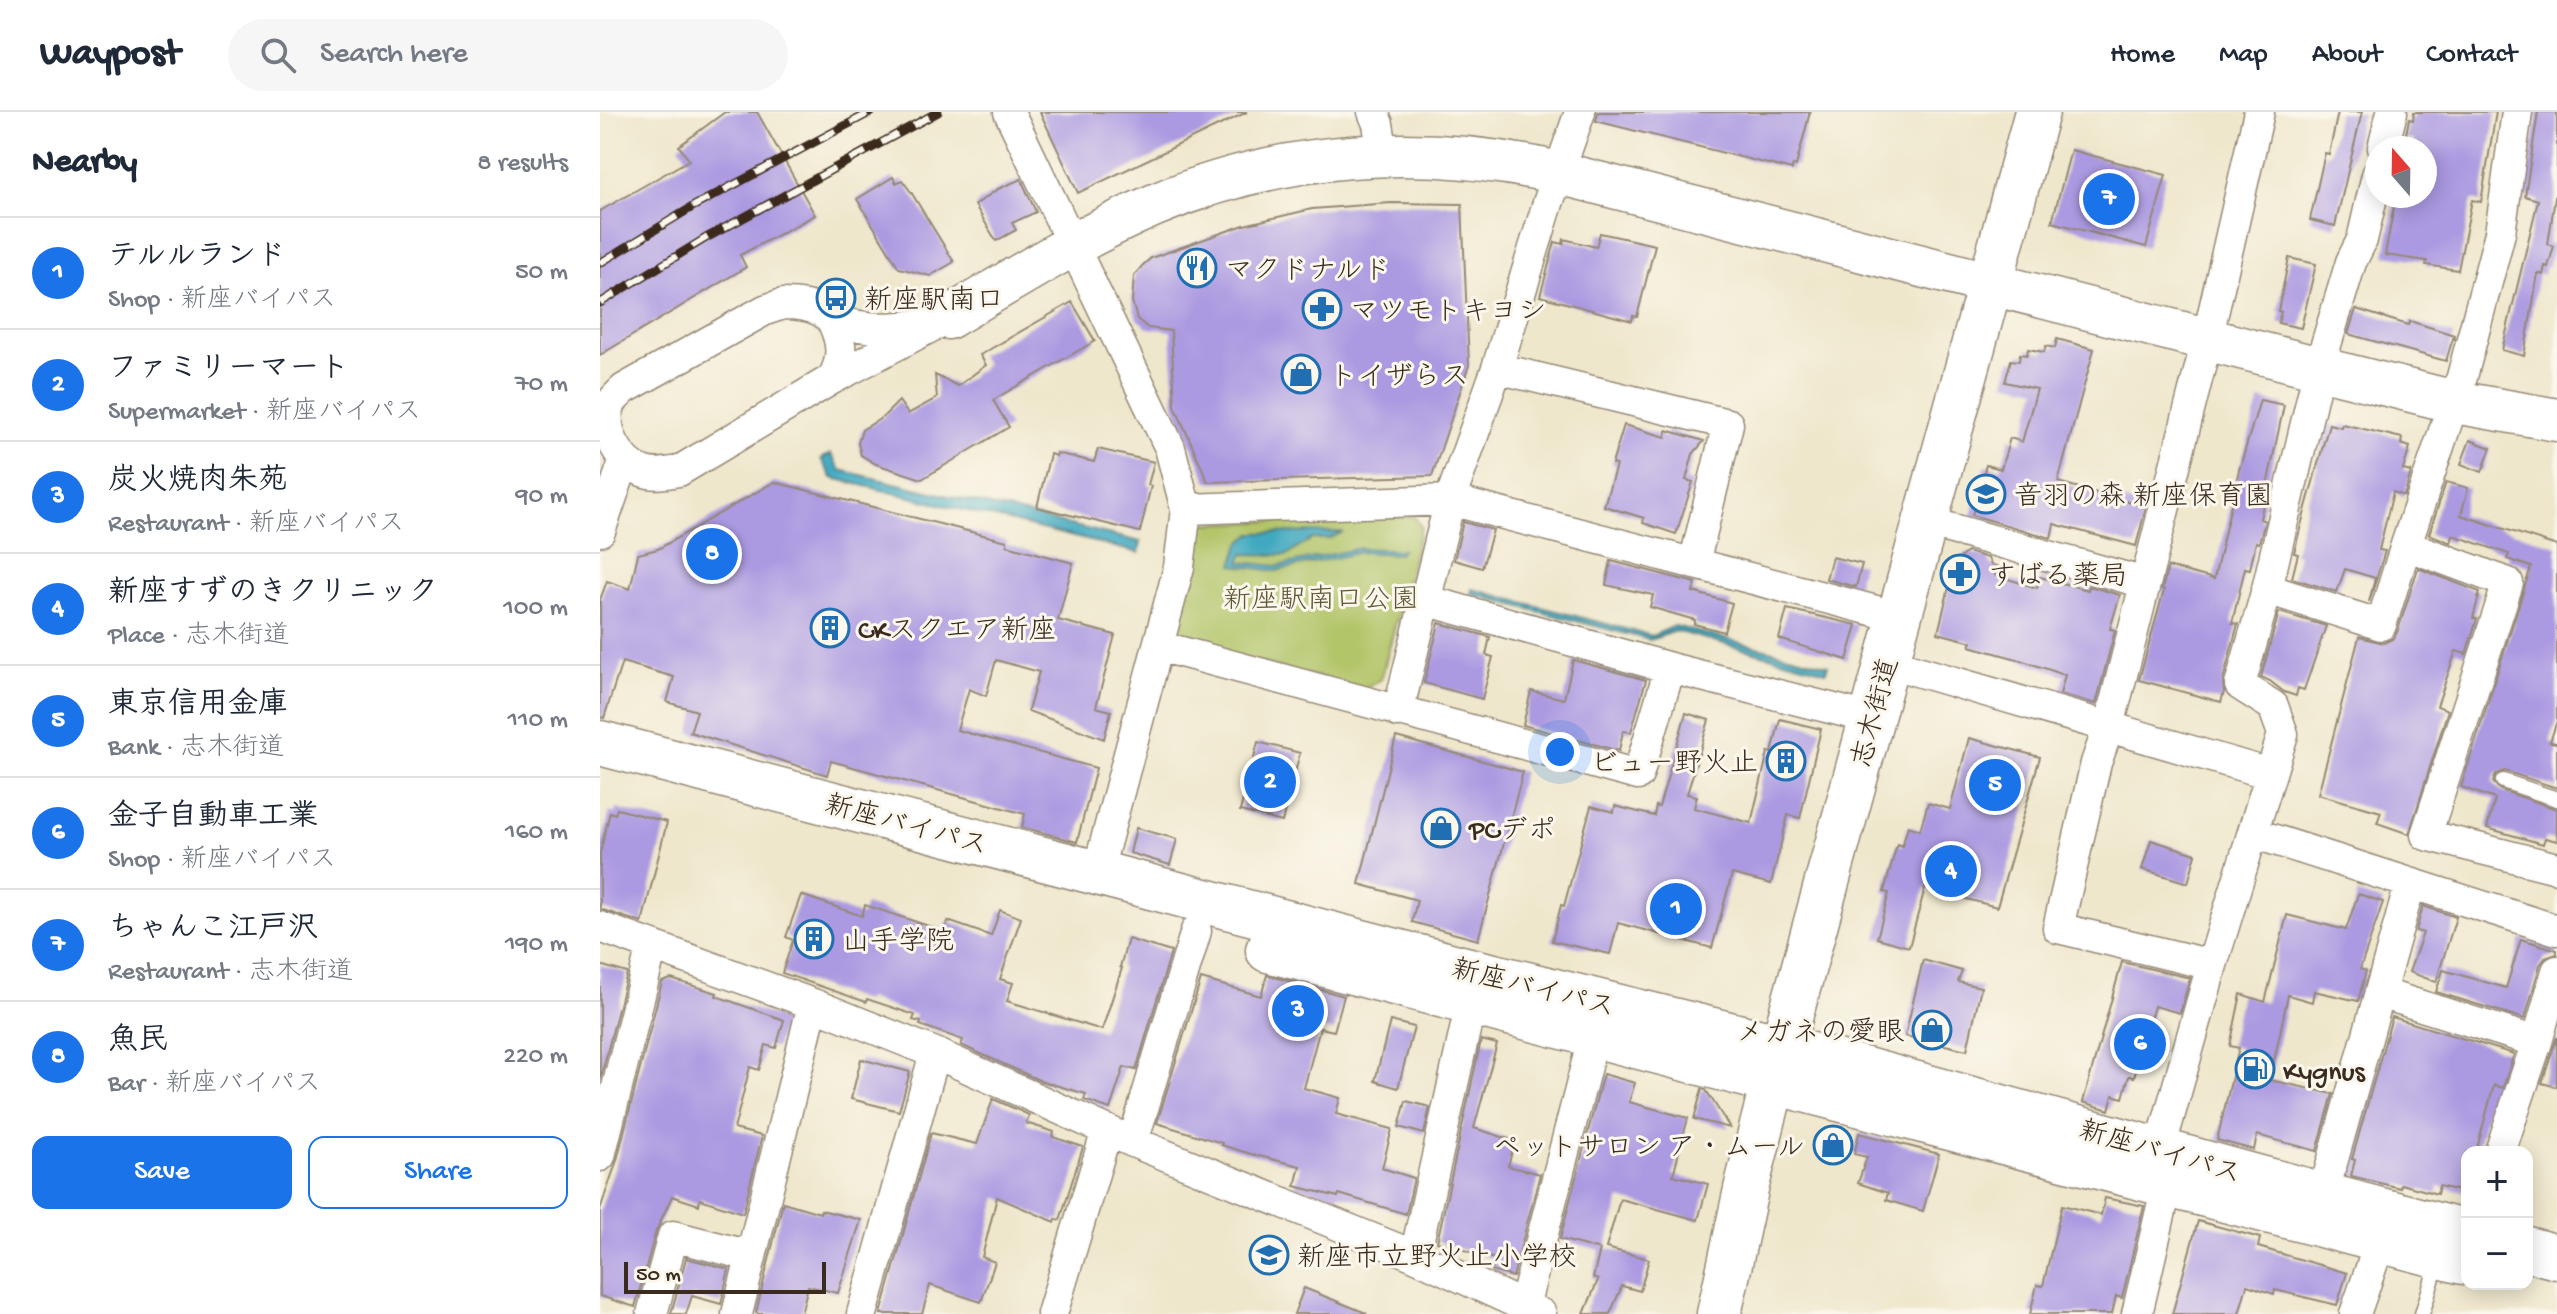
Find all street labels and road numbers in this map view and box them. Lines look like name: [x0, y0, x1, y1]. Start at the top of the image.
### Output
street label: 志木街道: [1846, 655, 1908, 772]
street label: 新座バイパス: [821, 789, 991, 865]
street label: 新座バイパス: [1448, 953, 1618, 1027]
street label: 新座バイパス: [2075, 1114, 2245, 1193]

